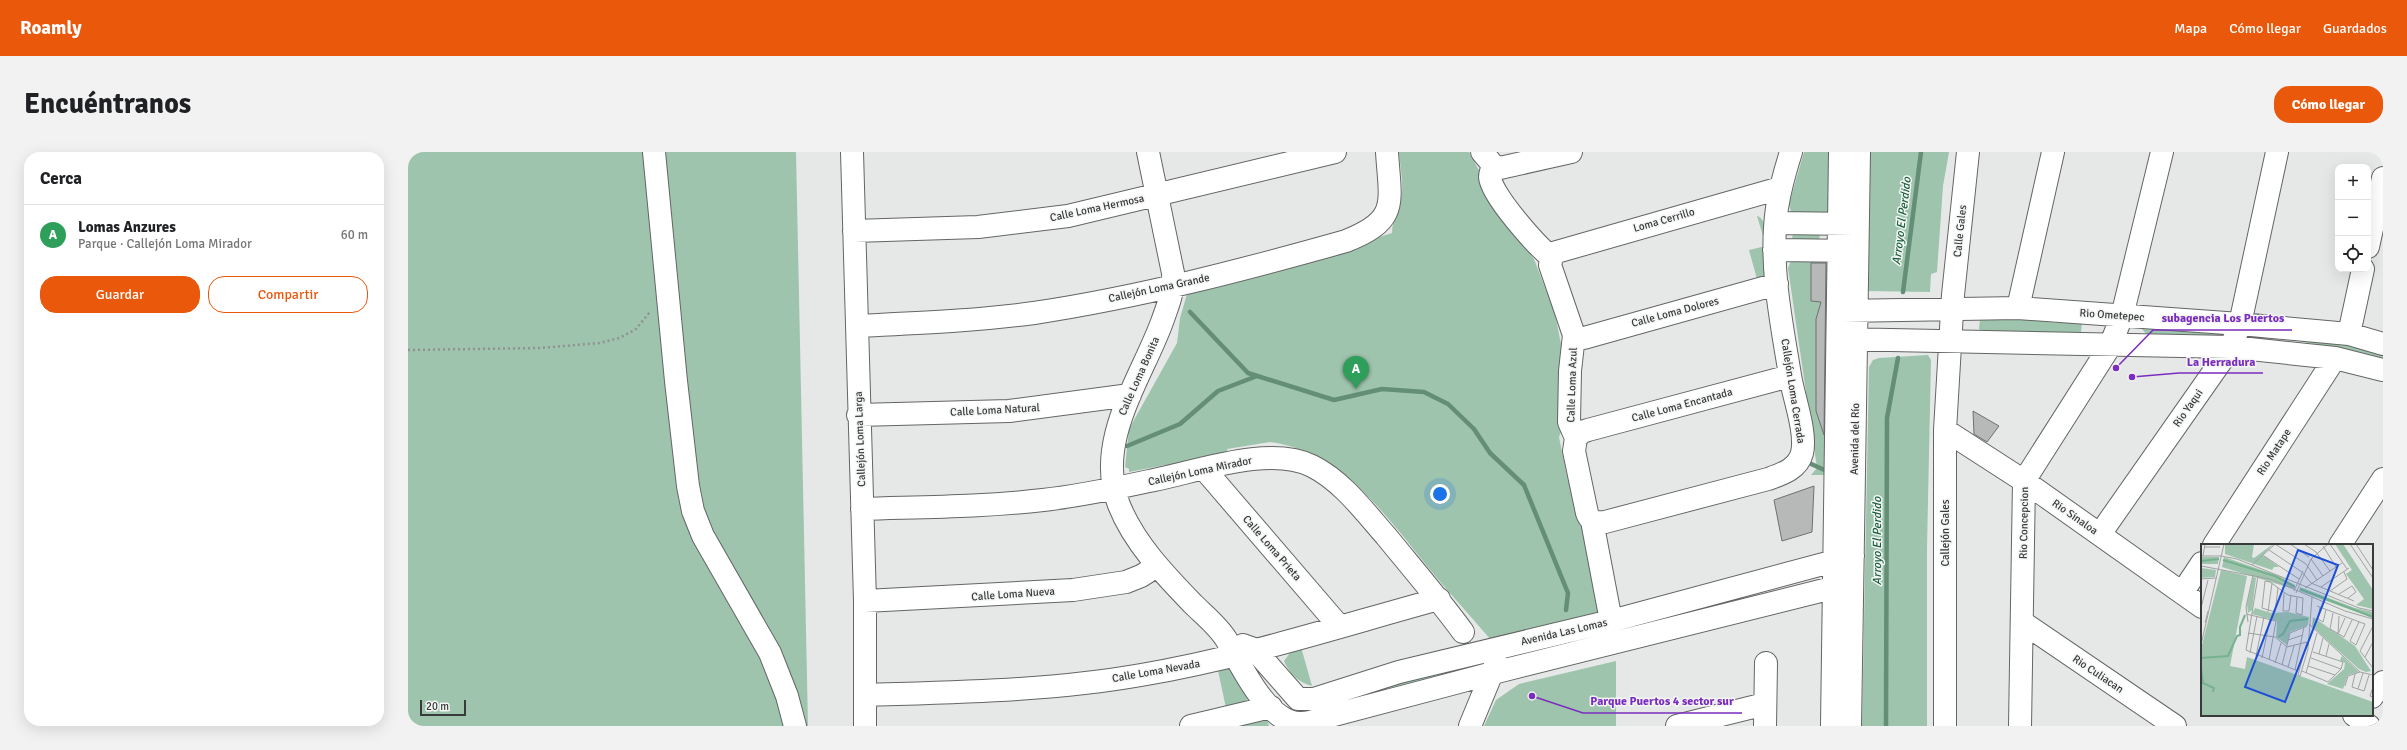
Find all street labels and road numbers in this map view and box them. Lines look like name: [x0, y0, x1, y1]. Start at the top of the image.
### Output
street label: Calle Loma Hermosa: [1049, 192, 1146, 224]
street label: Calle Gales: [1951, 204, 1969, 258]
street label: Loma Cerrillo: [1632, 205, 1696, 235]
street label: Callejón Loma Grande: [1107, 271, 1211, 305]
street label: Calle Loma Dolores: [1630, 294, 1720, 330]
street label: Rio Ometepec: [2079, 306, 2145, 324]
street label: Calle Loma Bonita: [1116, 334, 1162, 417]
street label: Callejón Loma Cerrada: [1778, 338, 1808, 445]
street label: Calle Loma Azul: [1564, 347, 1580, 423]
street label: Calle Loma Encantada: [1630, 385, 1734, 425]
street label: Rio Yaqui: [2170, 387, 2206, 429]
street label: Callejón Loma Larga: [852, 391, 868, 487]
street label: Calle Loma Natural: [950, 401, 1040, 419]
street label: Avenida del Río: [1848, 403, 1862, 475]
street label: Rio Matape: [2254, 426, 2294, 478]
street label: Callejón Loma Mirador: [1147, 454, 1253, 488]
street label: Rio Concepcion: [2017, 487, 2031, 559]
street label: Rio Sinaloa: [2050, 497, 2101, 538]
street label: Callejón Gales: [1939, 499, 1952, 567]
street label: Calle Loma Prieta: [1240, 513, 1304, 584]
street label: Calle Loma Nueva: [971, 585, 1056, 603]
street label: Avenida Las Lomas: [1519, 616, 1609, 648]
street label: Rio Culiacan: [2070, 652, 2126, 696]
street label: Calle Loma Nevada: [1111, 657, 1201, 685]

